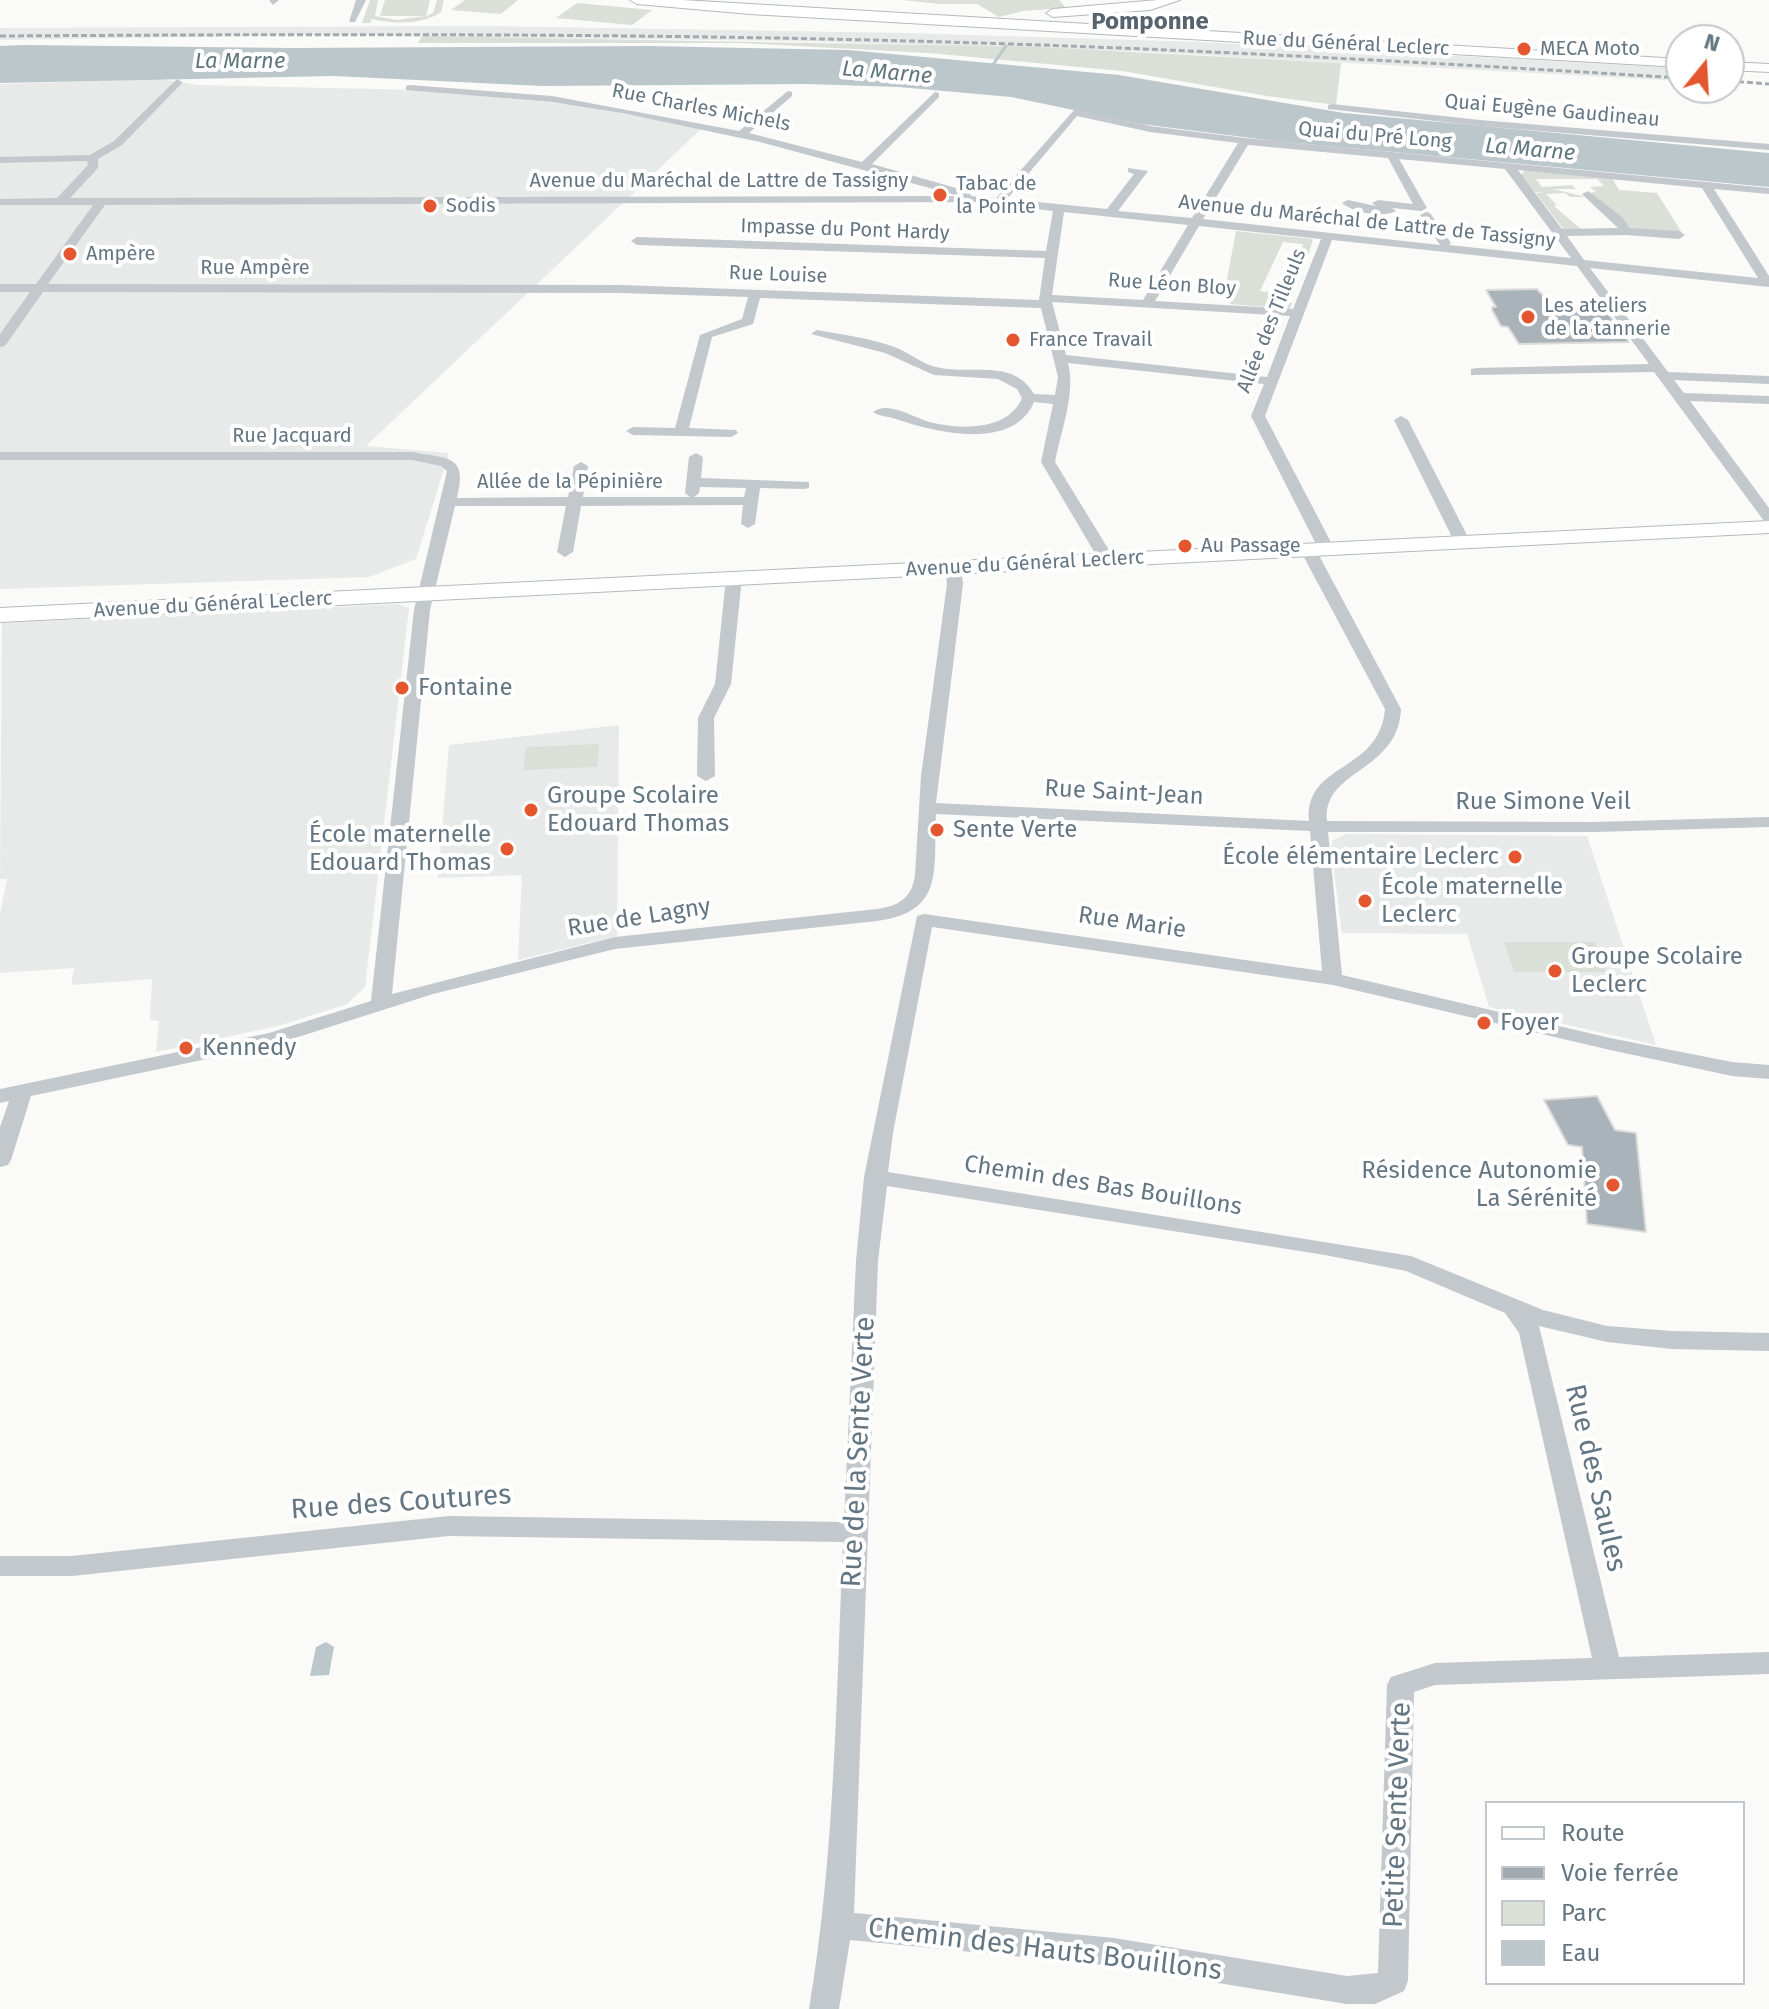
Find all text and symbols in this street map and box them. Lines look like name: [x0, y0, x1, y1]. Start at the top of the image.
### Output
district label: Pomponne: [1091, 8, 1209, 36]
north arrow: [1665, 24, 1745, 104]
street label: Rue du Général Leclerc: [1242, 27, 1450, 61]
text: N: [1701, 28, 1723, 58]
place label: MECA Moto: [1540, 37, 1640, 61]
marker: MECA Moto: [1515, 40, 1533, 58]
water label: La Marne: [195, 49, 285, 75]
water label: La Marne: [841, 56, 933, 90]
street label: Rue Charles Michels: [610, 79, 792, 137]
street label: Quai Eugène Gaudineau: [1443, 90, 1661, 132]
street label: Quai du Pré Long: [1297, 117, 1453, 155]
water label: La Marne: [1484, 133, 1576, 167]
street label: Avenue du Maréchal de Lattre de Tassigny: [530, 169, 908, 193]
place label: Tabac de la Pointe: [956, 172, 1036, 219]
marker: Tabac de la Pointe: [931, 186, 949, 204]
street label: Avenue du Maréchal de Lattre de Tassigny: [1177, 190, 1557, 254]
place label: Sodis: [446, 194, 496, 218]
marker: Sodis: [421, 197, 439, 215]
street label: Impasse du Pont Hardy: [740, 214, 950, 246]
place label: Ampère: [86, 242, 155, 266]
marker: Ampère: [61, 245, 79, 263]
street label: Allée des Tilleuls: [1232, 246, 1312, 396]
street label: Rue Ampère: [200, 256, 310, 280]
street label: Rue Louise: [728, 261, 828, 289]
street label: Rue Léon Bloy: [1107, 269, 1237, 301]
place label: Les ateliers de la tannerie: [1544, 294, 1671, 341]
marker: Les ateliers de la tannerie: [1519, 308, 1537, 326]
place label: France Travail: [1029, 328, 1152, 352]
marker: France Travail: [1004, 331, 1022, 349]
street label: Rue Jacquard: [232, 424, 352, 448]
street label: Allée de la Pépinière: [477, 470, 663, 494]
place label: Au Passage: [1201, 534, 1301, 558]
marker: Au Passage: [1176, 537, 1194, 555]
street label: Avenue du Général Leclerc: [905, 546, 1145, 582]
street label: Avenue du Général Leclerc: [93, 587, 333, 623]
place label: Fontaine: [418, 674, 512, 702]
marker: Fontaine: [393, 679, 411, 697]
street label: Rue Saint-Jean: [1044, 774, 1204, 812]
place label: Groupe Scolaire Edouard Thomas: [547, 782, 729, 838]
street label: Rue Simone Veil: [1455, 788, 1631, 816]
marker: Groupe Scolaire Edouard Thomas: [522, 801, 540, 819]
place label: Sente Verte: [953, 816, 1077, 844]
place label: École maternelle Edouard Thomas: [309, 821, 491, 877]
marker: Sente Verte: [928, 821, 946, 839]
marker: École maternelle Edouard Thomas: [498, 840, 516, 858]
place label: École élémentaire Leclerc: [1222, 843, 1499, 871]
marker: École élémentaire Leclerc: [1506, 848, 1524, 866]
place label: École maternelle Leclerc: [1381, 873, 1563, 929]
street label: Rue de Lagny: [565, 892, 713, 944]
marker: École maternelle Leclerc: [1356, 892, 1374, 910]
street label: Rue Marie: [1076, 901, 1188, 945]
place label: Groupe Scolaire Leclerc: [1571, 943, 1743, 999]
marker: Groupe Scolaire Leclerc: [1546, 962, 1564, 980]
place label: Foyer: [1500, 1009, 1559, 1037]
marker: Foyer: [1475, 1014, 1493, 1032]
place label: Kennedy: [202, 1034, 296, 1062]
marker: Kennedy: [177, 1039, 195, 1057]
street label: Chemin des Bas Bouillons: [962, 1150, 1244, 1222]
place label: Résidence Autonomie La Sérénité: [1361, 1157, 1597, 1213]
marker: Résidence Autonomie La Sérénité: [1604, 1176, 1622, 1194]
street label: Rue de la Sente Verte: [835, 1316, 883, 1588]
street label: Rue des Saules: [1557, 1381, 1633, 1575]
street label: Rue des Coutures: [290, 1479, 512, 1527]
street label: Petite Sente Verte: [1377, 1701, 1419, 1929]
legend: [1485, 1801, 1745, 1985]
text: Route: [1561, 1819, 1625, 1847]
text: Voie ferrée: [1561, 1859, 1679, 1887]
text: Parc: [1561, 1899, 1607, 1927]
street label: Chemin des Hauts Bouillons: [866, 1912, 1224, 1988]
text: Eau: [1561, 1939, 1601, 1967]

